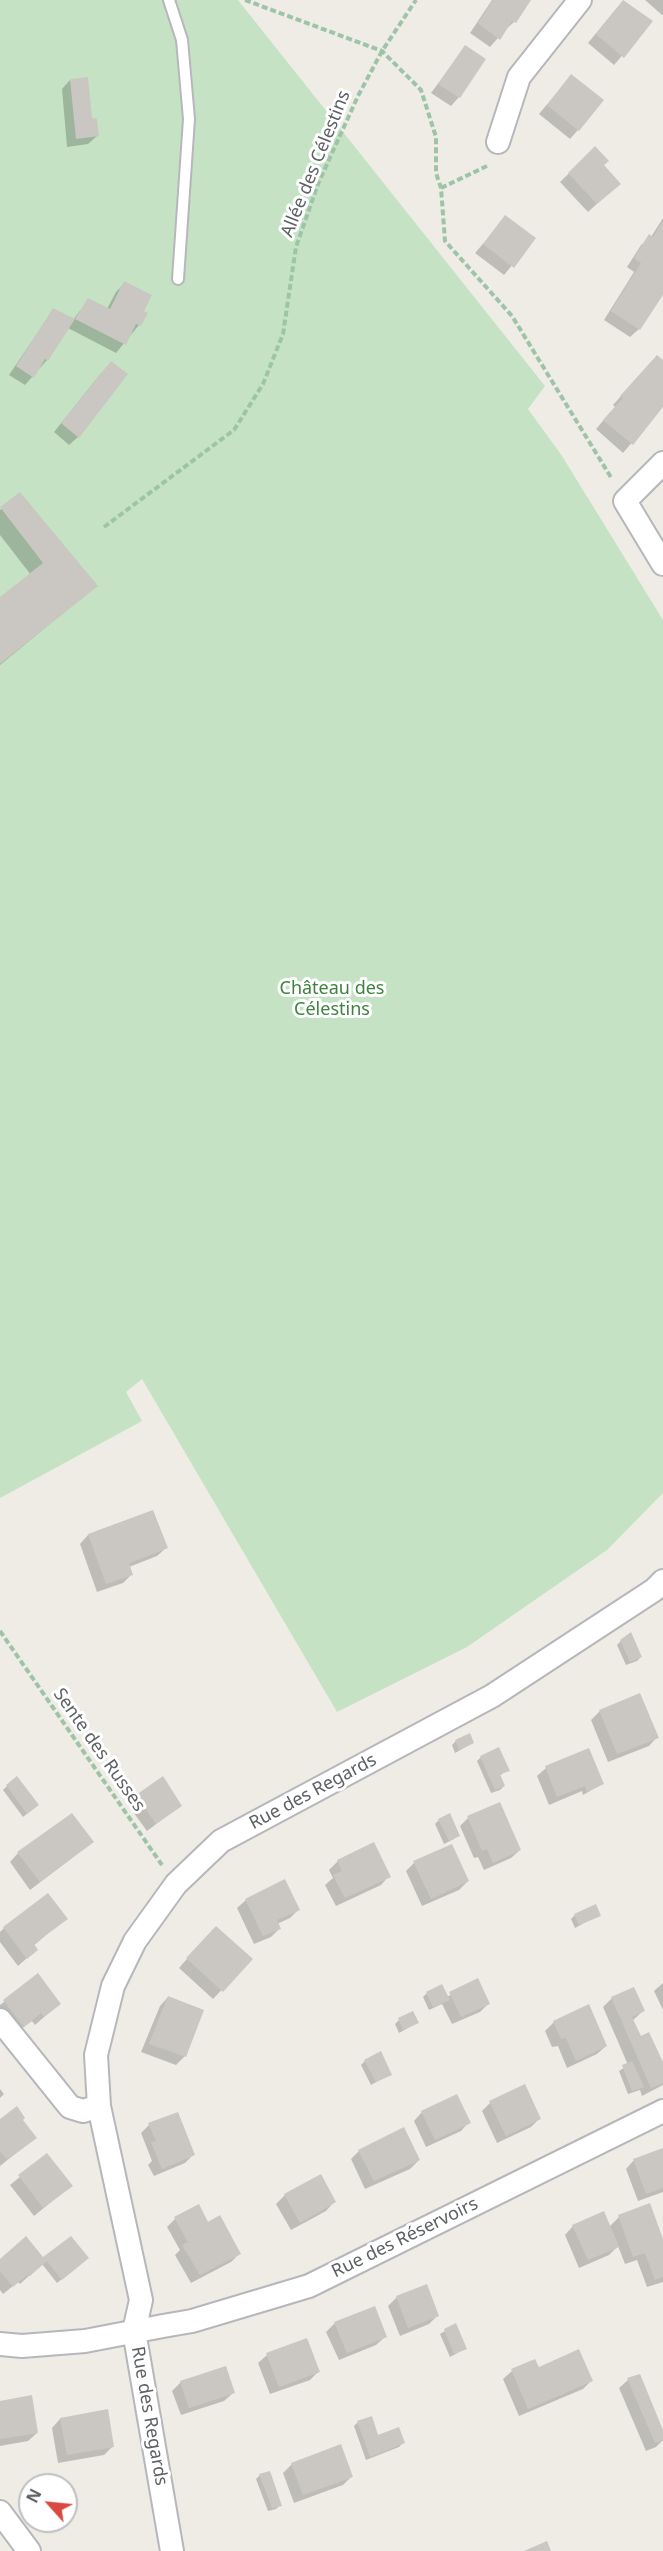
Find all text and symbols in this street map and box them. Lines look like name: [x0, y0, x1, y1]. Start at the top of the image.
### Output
street label: Allée des Célestins: [277, 88, 355, 240]
park label: Château des Célestins: [280, 978, 384, 1020]
street label: Sente des Russes: [48, 1684, 150, 1816]
street label: Rue des Regards: [246, 1749, 380, 1835]
street label: Rue des Réservoirs: [328, 2193, 482, 2283]
street label: Rue des Regards: [126, 2345, 172, 2487]
north arrow: [18, 2473, 78, 2533]
text: N: [21, 2485, 46, 2507]

